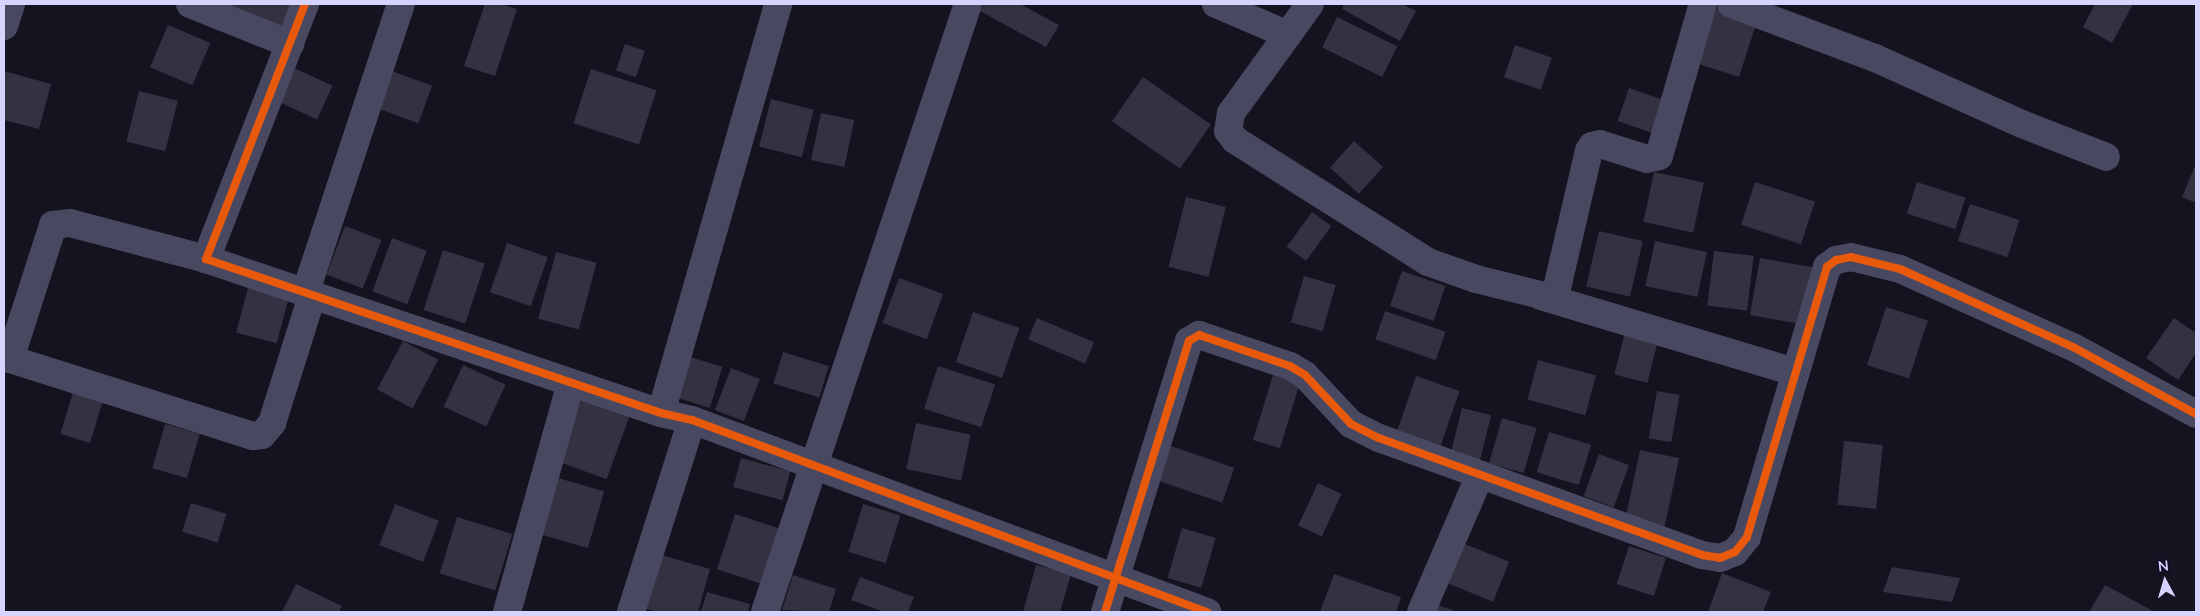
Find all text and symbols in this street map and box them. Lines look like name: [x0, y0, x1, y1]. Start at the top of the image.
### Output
north arrow: [2140, 556, 2190, 606]
text: N: [2157, 557, 2170, 575]

